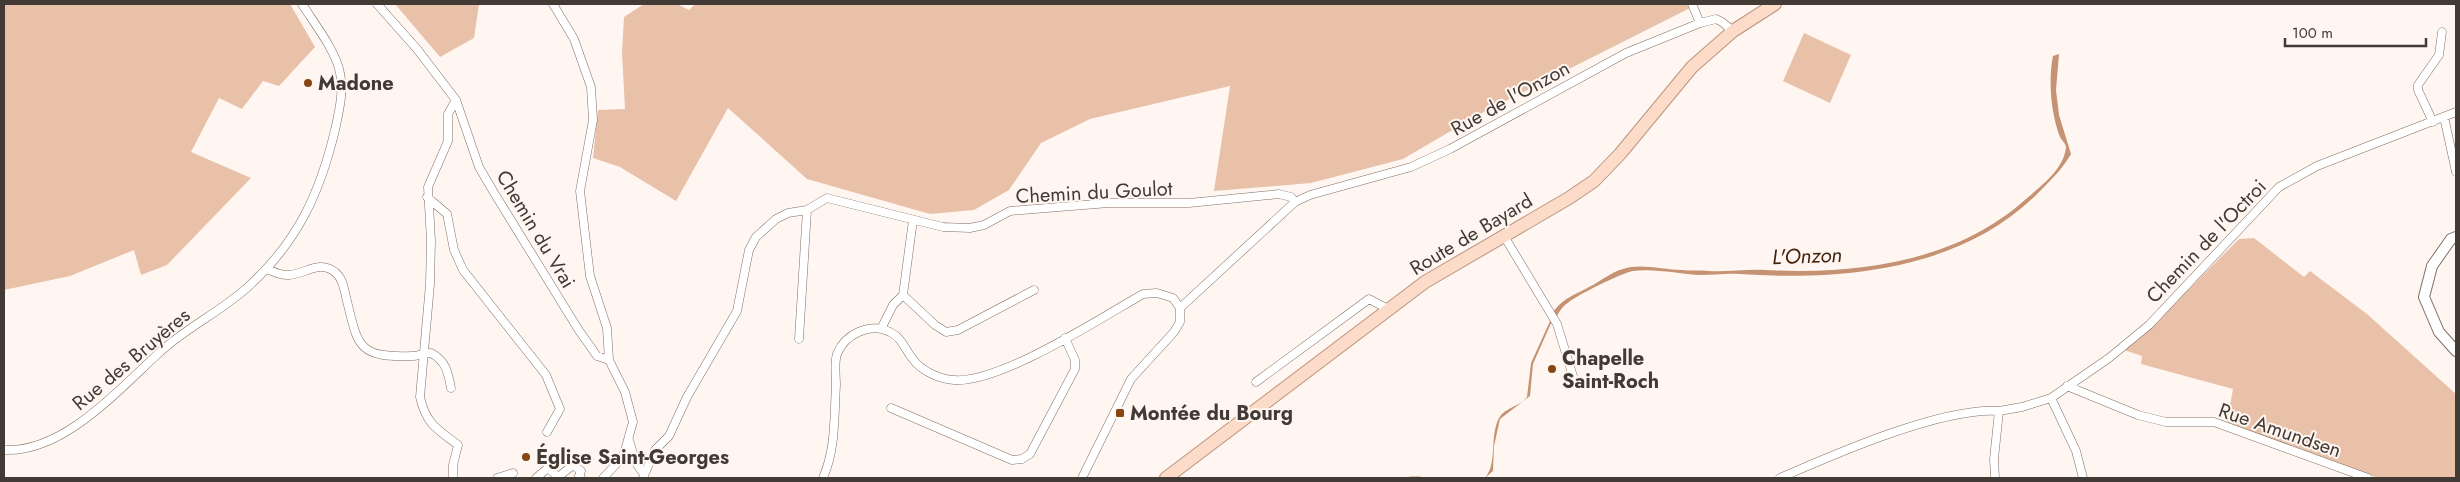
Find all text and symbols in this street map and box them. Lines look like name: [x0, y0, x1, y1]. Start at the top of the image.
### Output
scale bar: [2285, 15, 2426, 47]
text: 100 m: [2292, 22, 2333, 44]
street label: Rue de l'Onzon: [1445, 54, 1575, 143]
place label: Madone: [318, 69, 394, 98]
marker: Madone: [302, 77, 314, 89]
street label: Chemin du Vrai: [489, 165, 582, 294]
street label: Chemin de l'Octroi: [2140, 173, 2273, 310]
street label: Chemin du Goulot: [1015, 174, 1173, 211]
street label: Route de Bayard: [1404, 186, 1538, 283]
water label: L'Onzon: [1771, 240, 1843, 272]
street label: Rue des Bruyères: [66, 301, 197, 417]
place label: Chapelle Saint-Roch: [1562, 344, 1659, 396]
marker: Chapelle Saint-Roch: [1546, 363, 1558, 375]
street label: Rue Amundsen: [2215, 396, 2345, 465]
place label: Montée du Bourg: [1130, 399, 1293, 428]
marker: Montée du Bourg: [1114, 407, 1126, 419]
place label: Église Saint-Georges: [536, 442, 729, 472]
marker: Église Saint-Georges: [520, 451, 532, 463]

